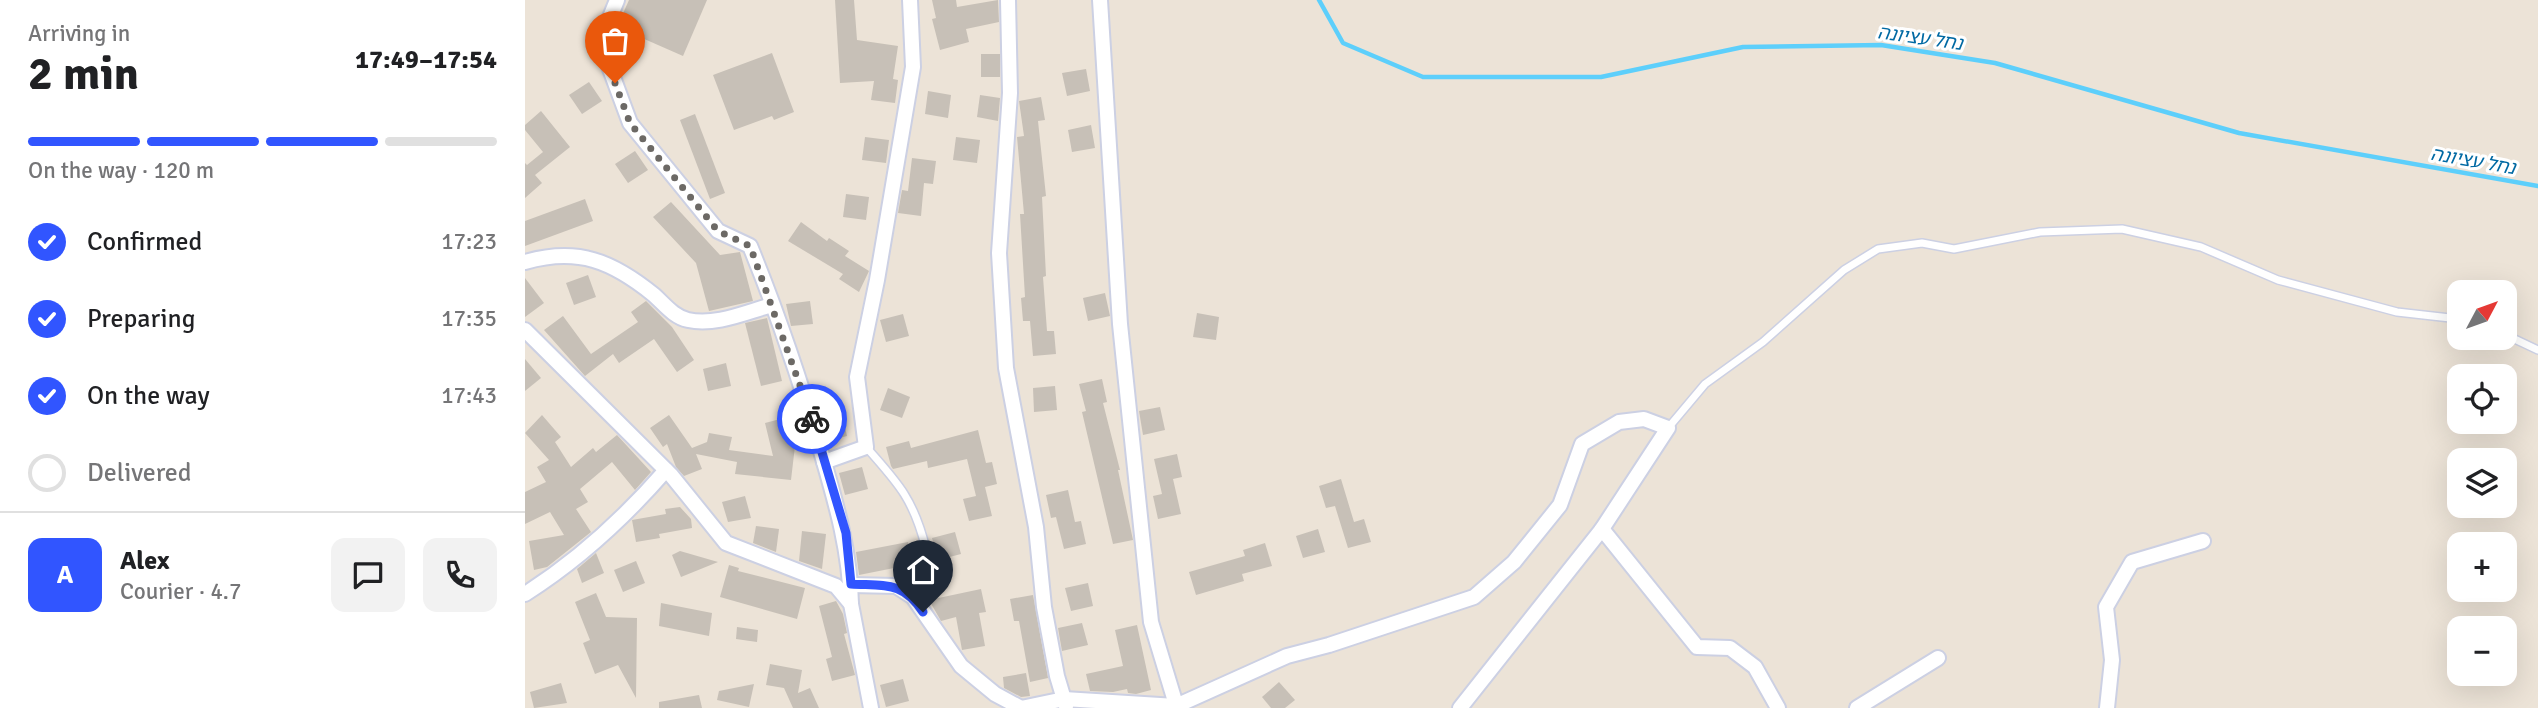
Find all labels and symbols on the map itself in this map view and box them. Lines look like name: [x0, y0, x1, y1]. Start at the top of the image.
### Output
pin: [585, 11, 645, 83]
water label: נחל עציונה: [1876, 20, 1966, 56]
water label: נחל עציונה: [2429, 142, 2519, 181]
north arrow: [2447, 280, 2517, 350]
courier: [777, 384, 847, 454]
pin: [893, 540, 953, 612]

